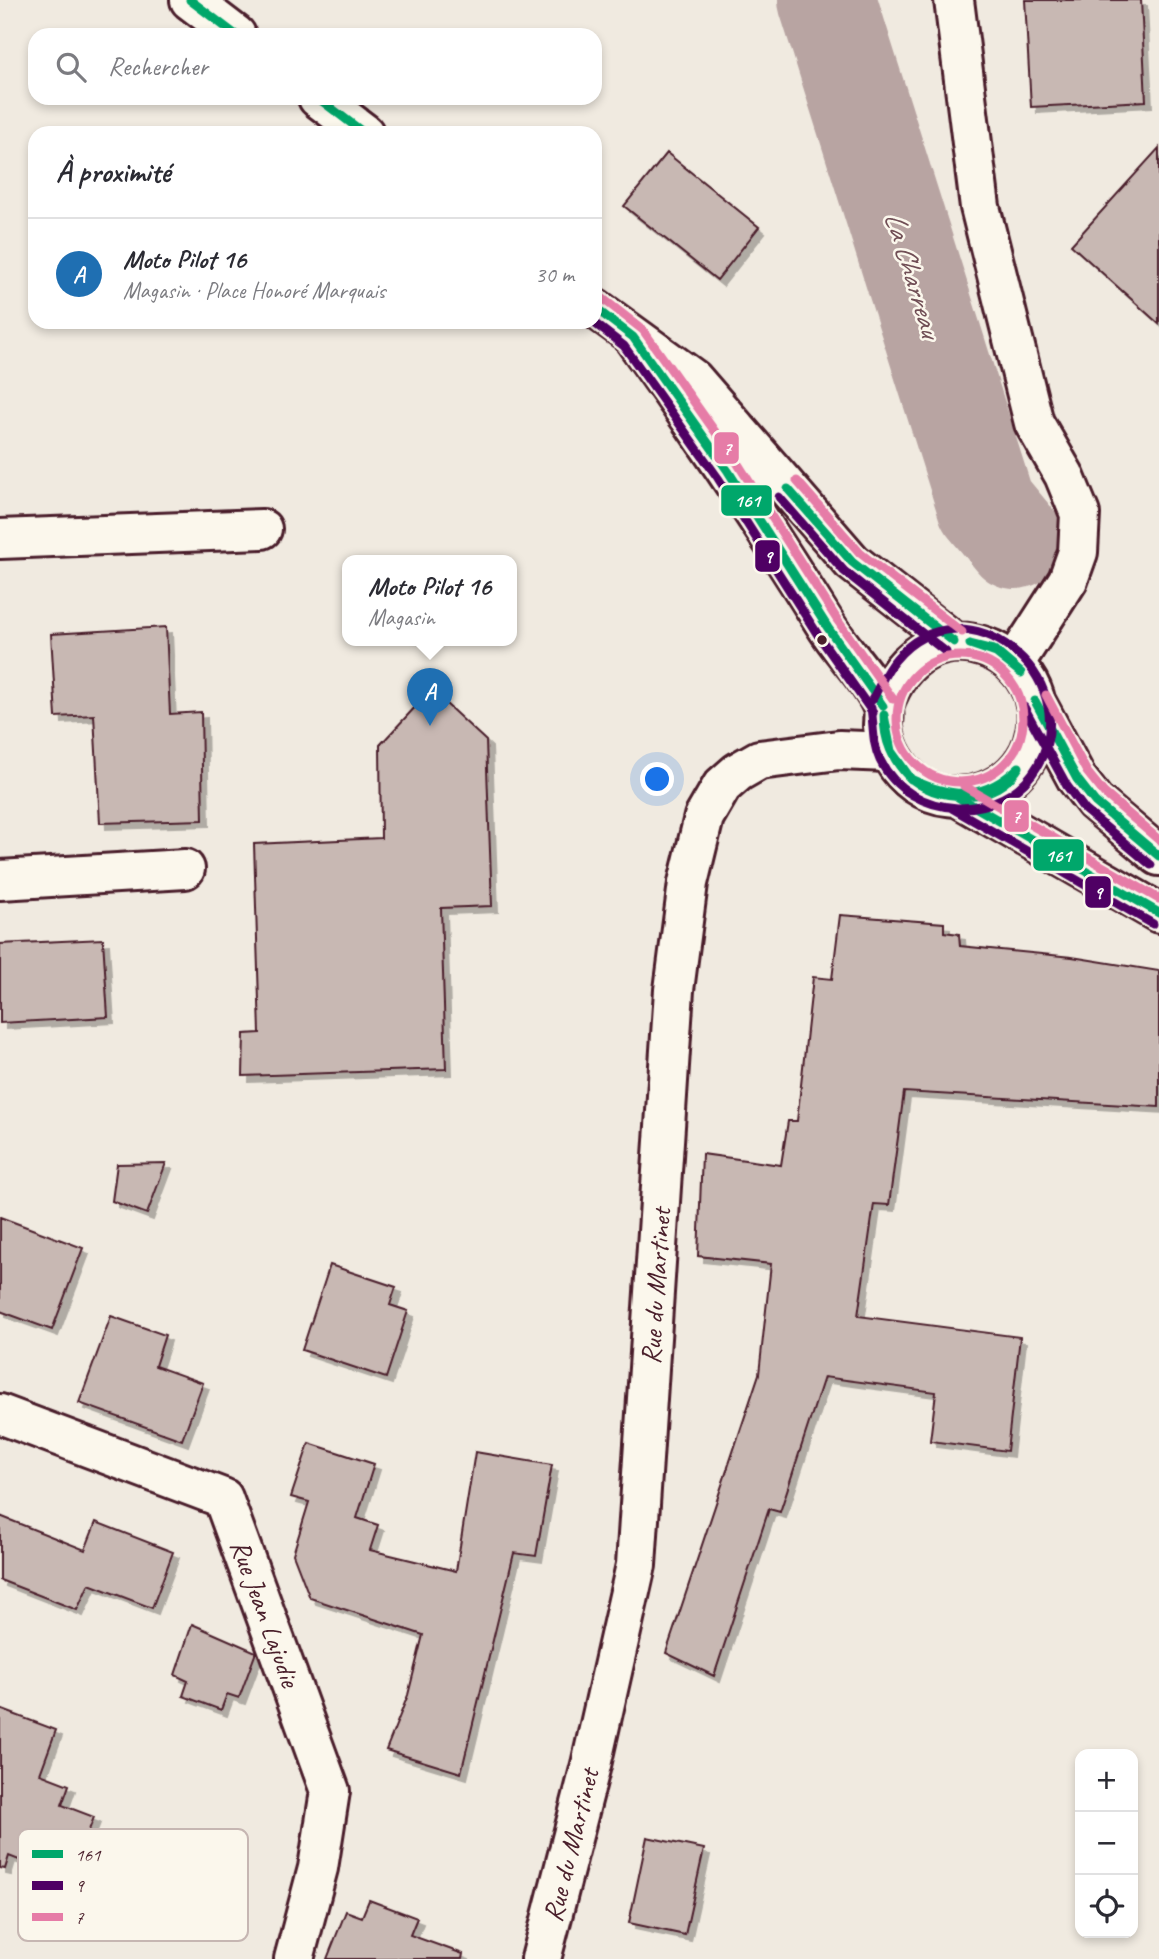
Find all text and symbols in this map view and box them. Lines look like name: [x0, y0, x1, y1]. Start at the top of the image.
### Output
search box: [28, 28, 602, 105]
icon: search: [52, 48, 90, 86]
text: Rechercher: [108, 50, 208, 83]
text: À proximité: [56, 153, 170, 191]
water label: La Charreau: [876, 207, 951, 346]
text: Moto Pilot 16: [123, 243, 246, 276]
text: A: [73, 260, 85, 289]
text: 30 m: [535, 260, 574, 289]
text: Magasin · Place Honoré Marquais: [123, 276, 385, 305]
line badge: 7: [713, 431, 740, 465]
text: 7: [723, 437, 734, 461]
line badge: 161: [720, 484, 773, 517]
text: 161: [734, 489, 762, 513]
line badge: 9: [754, 539, 781, 573]
text: 9: [764, 545, 775, 569]
popup: [342, 555, 517, 646]
text: Moto Pilot 16: [368, 570, 491, 603]
text: Magasin: [368, 603, 435, 632]
unlabelled marker: [815, 633, 829, 647]
pin: A: [407, 668, 453, 726]
your location: [640, 762, 674, 796]
line badge: 7: [1003, 799, 1030, 833]
text: 7: [1012, 805, 1023, 829]
line badge: 161: [1032, 838, 1085, 872]
text: 161: [1045, 844, 1073, 868]
line badge: 9: [1084, 875, 1112, 909]
text: 9: [1094, 881, 1105, 905]
street label: Rue du Martinet: [633, 1204, 679, 1365]
street label: Rue Jean Lajudie: [223, 1535, 309, 1693]
map controls: [1075, 1749, 1138, 1938]
button: +: [1075, 1749, 1138, 1812]
street label: Rue du Martinet: [535, 1762, 607, 1925]
button: −: [1075, 1812, 1138, 1875]
legend: [18, 1829, 248, 1941]
text: 161: [75, 1843, 102, 1867]
text: 9: [75, 1874, 85, 1898]
button: locate: [1075, 1875, 1138, 1938]
text: 7: [75, 1906, 85, 1930]

